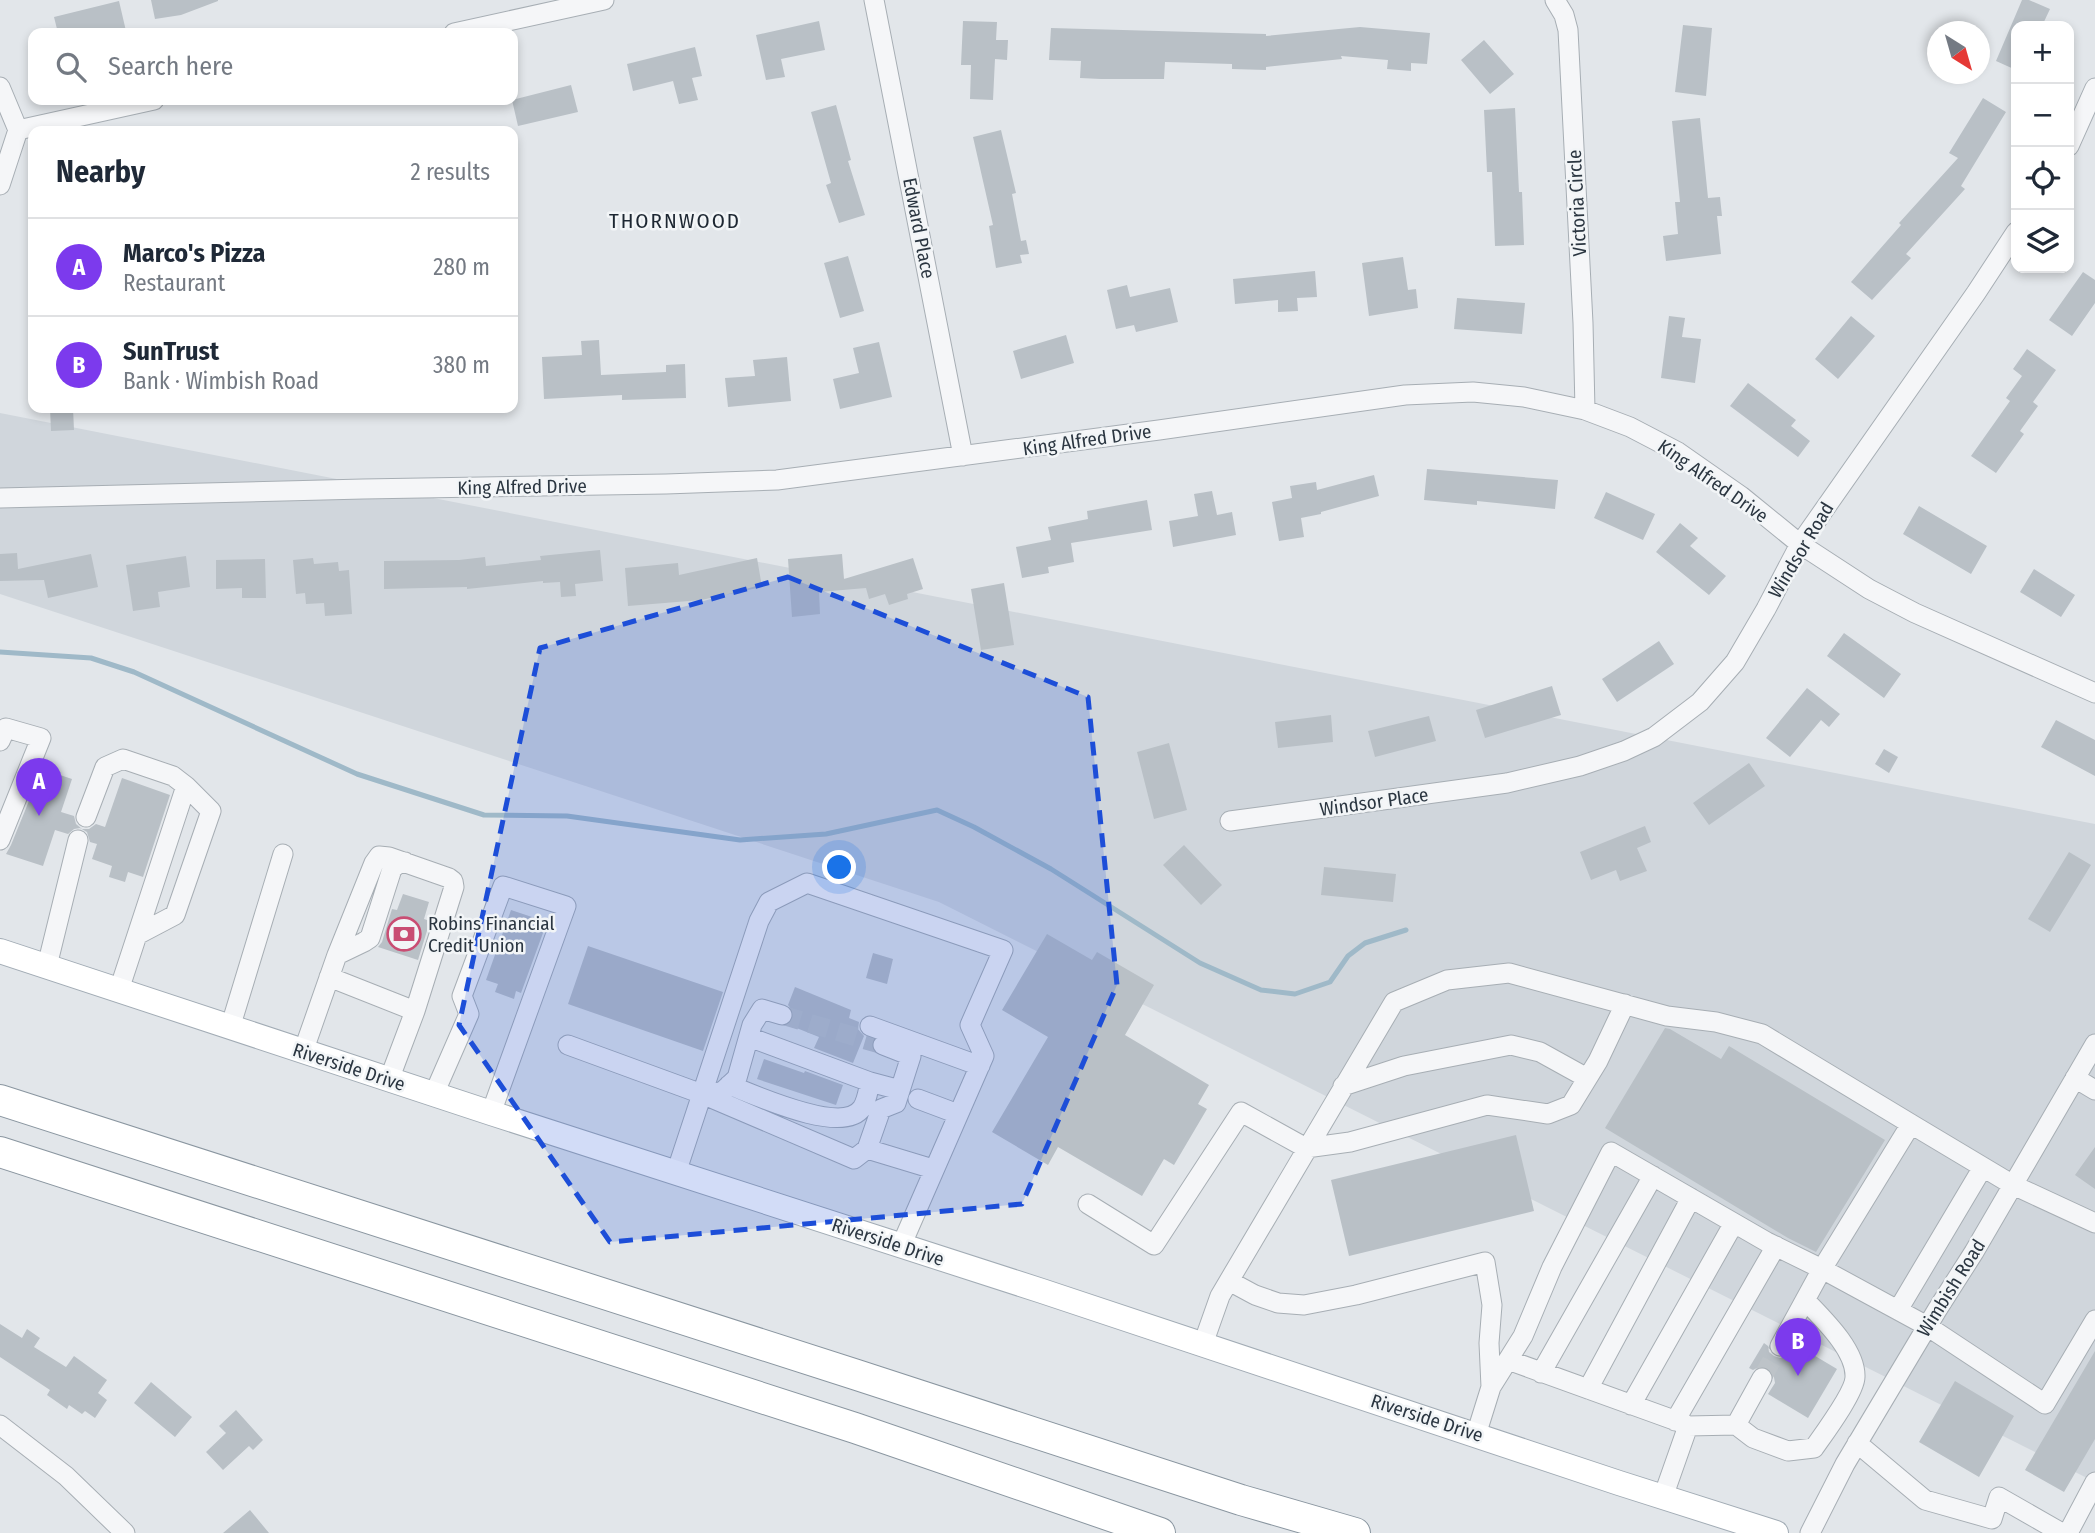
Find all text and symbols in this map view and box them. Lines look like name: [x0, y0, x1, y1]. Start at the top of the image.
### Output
north arrow: [1927, 21, 1990, 84]
map controls: [2011, 21, 2074, 273]
button: +: [2011, 21, 2074, 84]
search box: [28, 28, 518, 105]
icon: search: [52, 48, 90, 86]
text: Search here: [108, 51, 233, 82]
button: −: [2011, 84, 2074, 147]
button: locate: [2011, 147, 2074, 210]
street label: Victoria Circle: [1563, 149, 1591, 257]
text: Nearby: [56, 154, 145, 190]
text: 2 results: [410, 158, 490, 186]
street label: Edward Place: [898, 176, 940, 280]
district label: THORNWOOD: [609, 208, 741, 234]
button: layers: [2011, 210, 2074, 273]
text: Marco's Pizza: [123, 238, 266, 269]
text: A: [73, 253, 85, 281]
text: 280 m: [433, 253, 490, 281]
text: Restaurant: [123, 269, 225, 297]
text: SunTrust: [123, 336, 219, 367]
text: B: [73, 351, 85, 379]
text: 380 m: [433, 351, 490, 379]
text: Bank · Wimbish Road: [123, 367, 319, 395]
street label: King Alfred Drive: [1021, 420, 1153, 460]
street label: King Alfred Drive: [1653, 434, 1773, 528]
street label: King Alfred Drive: [457, 474, 587, 500]
street label: Windsor Road: [1763, 498, 1839, 602]
pin: A: [16, 758, 62, 816]
street label: Windsor Place: [1318, 783, 1430, 821]
your location: [822, 850, 856, 884]
place label: Robins Financial Credit Union: [428, 912, 554, 957]
bank icon: Robins Financial Credit Union: [385, 915, 423, 953]
street label: Riverside Drive: [290, 1038, 408, 1096]
street label: Riverside Drive: [829, 1213, 947, 1271]
street label: Wimbish Road: [1912, 1235, 1990, 1341]
pin: B: [1775, 1318, 1821, 1376]
street label: Riverside Drive: [1368, 1389, 1486, 1447]

